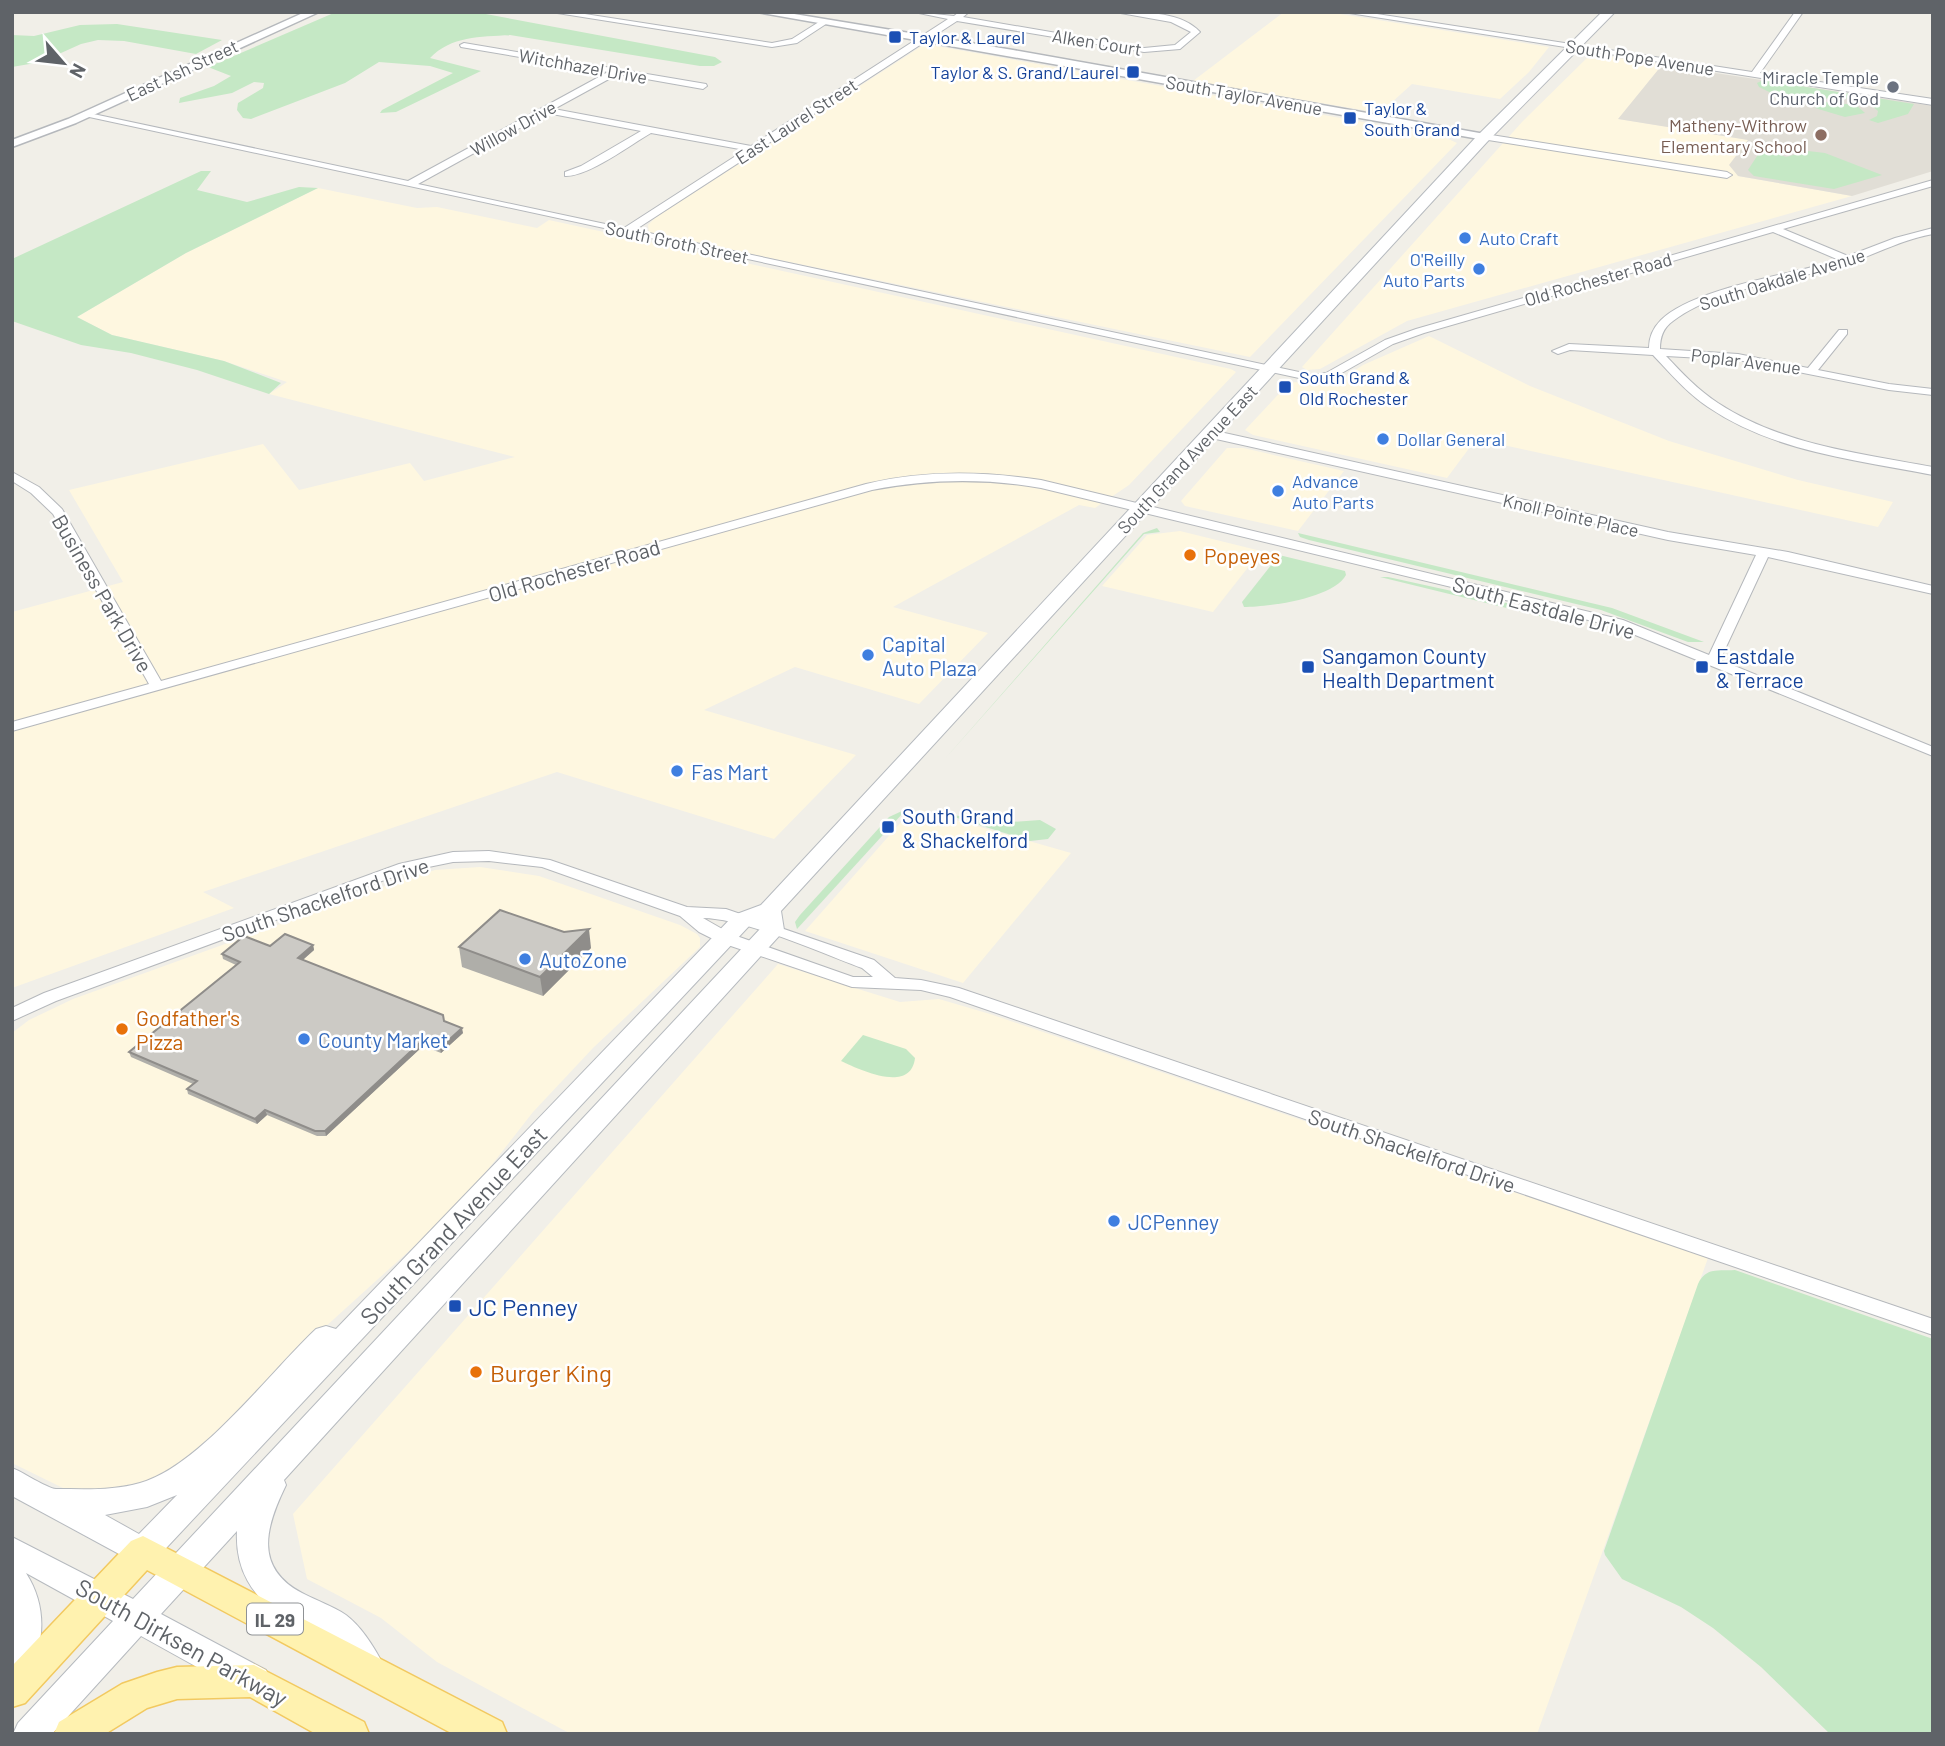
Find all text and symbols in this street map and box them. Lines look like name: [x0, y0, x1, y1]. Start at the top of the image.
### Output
street label: Alken Court: [1051, 24, 1143, 60]
place label: Taylor & Laurel: [909, 26, 1025, 48]
north arrow: [28, 28, 98, 98]
marker: Taylor & Laurel: [887, 29, 903, 45]
street label: East Ash Street: [123, 34, 241, 106]
street label: South Pope Avenue: [1564, 34, 1716, 80]
street label: Witchhazel Drive: [517, 44, 649, 88]
text: N: [65, 60, 92, 82]
place label: Taylor & S. Grand/Laurel: [931, 61, 1119, 83]
marker: Taylor & S. Grand/Laurel: [1125, 64, 1141, 80]
place label: Miracle Temple Church of God: [1762, 66, 1879, 109]
street label: South Taylor Avenue: [1164, 70, 1324, 120]
street label: East Laurel Street: [731, 73, 861, 169]
marker: Miracle Temple Church of God: [1885, 79, 1901, 95]
street label: Willow Drive: [466, 95, 560, 161]
place label: Taylor & South Grand: [1364, 97, 1460, 140]
marker: Taylor & South Grand: [1342, 110, 1358, 126]
place label: Matheny-Withrow Elementary School: [1660, 114, 1807, 157]
marker: Matheny-Withrow Elementary School: [1813, 127, 1829, 143]
street label: South Groth Street: [603, 216, 751, 268]
place label: Auto Craft: [1479, 227, 1559, 249]
marker: Auto Craft: [1457, 230, 1473, 246]
street label: South Oakdale Avenue: [1696, 243, 1868, 315]
street label: Old Rochester Road: [1522, 247, 1674, 311]
place label: O'Reilly Auto Parts: [1383, 248, 1465, 291]
marker: O'Reilly Auto Parts: [1471, 261, 1487, 277]
street label: Poplar Avenue: [1690, 343, 1802, 379]
place label: South Grand & Old Rochester: [1299, 366, 1410, 409]
marker: South Grand & Old Rochester: [1277, 379, 1293, 395]
street label: South Grand Avenue East: [1112, 380, 1262, 538]
place label: Dollar General: [1397, 428, 1505, 450]
marker: Dollar General: [1375, 431, 1391, 447]
place label: Advance Auto Parts: [1292, 470, 1374, 513]
marker: Advance Auto Parts: [1270, 483, 1286, 499]
street label: Knoll Pointe Place: [1501, 489, 1641, 541]
street label: Business Park Drive: [48, 510, 158, 676]
street label: Old Rochester Road: [485, 533, 663, 607]
place label: Popeyes: [1204, 543, 1280, 568]
marker: Popeyes: [1182, 547, 1198, 563]
street label: South Eastdale Drive: [1450, 571, 1638, 643]
place label: Capital Auto Plaza: [882, 631, 977, 680]
place label: Sangamon County Health Department: [1322, 643, 1495, 692]
place label: Eastdale & Terrace: [1716, 643, 1804, 692]
marker: Capital Auto Plaza: [860, 647, 876, 663]
marker: Sangamon County Health Department: [1300, 659, 1316, 675]
marker: Eastdale & Terrace: [1694, 659, 1710, 675]
place label: Fas Mart: [691, 759, 769, 784]
marker: Fas Mart: [669, 763, 685, 779]
place label: South Grand & Shackelford: [902, 803, 1028, 852]
marker: South Grand & Shackelford: [880, 819, 896, 835]
street label: South Shackelford Drive: [218, 852, 432, 946]
place label: AutoZone: [539, 947, 627, 972]
marker: AutoZone: [517, 951, 533, 967]
place label: Godfather's Pizza: [136, 1005, 240, 1054]
marker: Godfather's Pizza: [114, 1021, 130, 1037]
place label: County Market: [318, 1027, 448, 1052]
marker: County Market: [296, 1031, 312, 1047]
street label: South Shackelford Drive: [1305, 1103, 1519, 1197]
street label: South Grand Avenue East: [353, 1120, 553, 1330]
place label: JCPenney: [1128, 1209, 1219, 1234]
marker: JCPenney: [1106, 1213, 1122, 1229]
place label: JC Penney: [469, 1292, 578, 1321]
marker: JC Penney: [447, 1298, 463, 1314]
place label: Burger King: [490, 1358, 612, 1387]
marker: Burger King: [468, 1364, 484, 1380]
street label: South Dirksen Parkway: [71, 1572, 293, 1712]
road number: IL 29: [247, 1604, 303, 1634]

